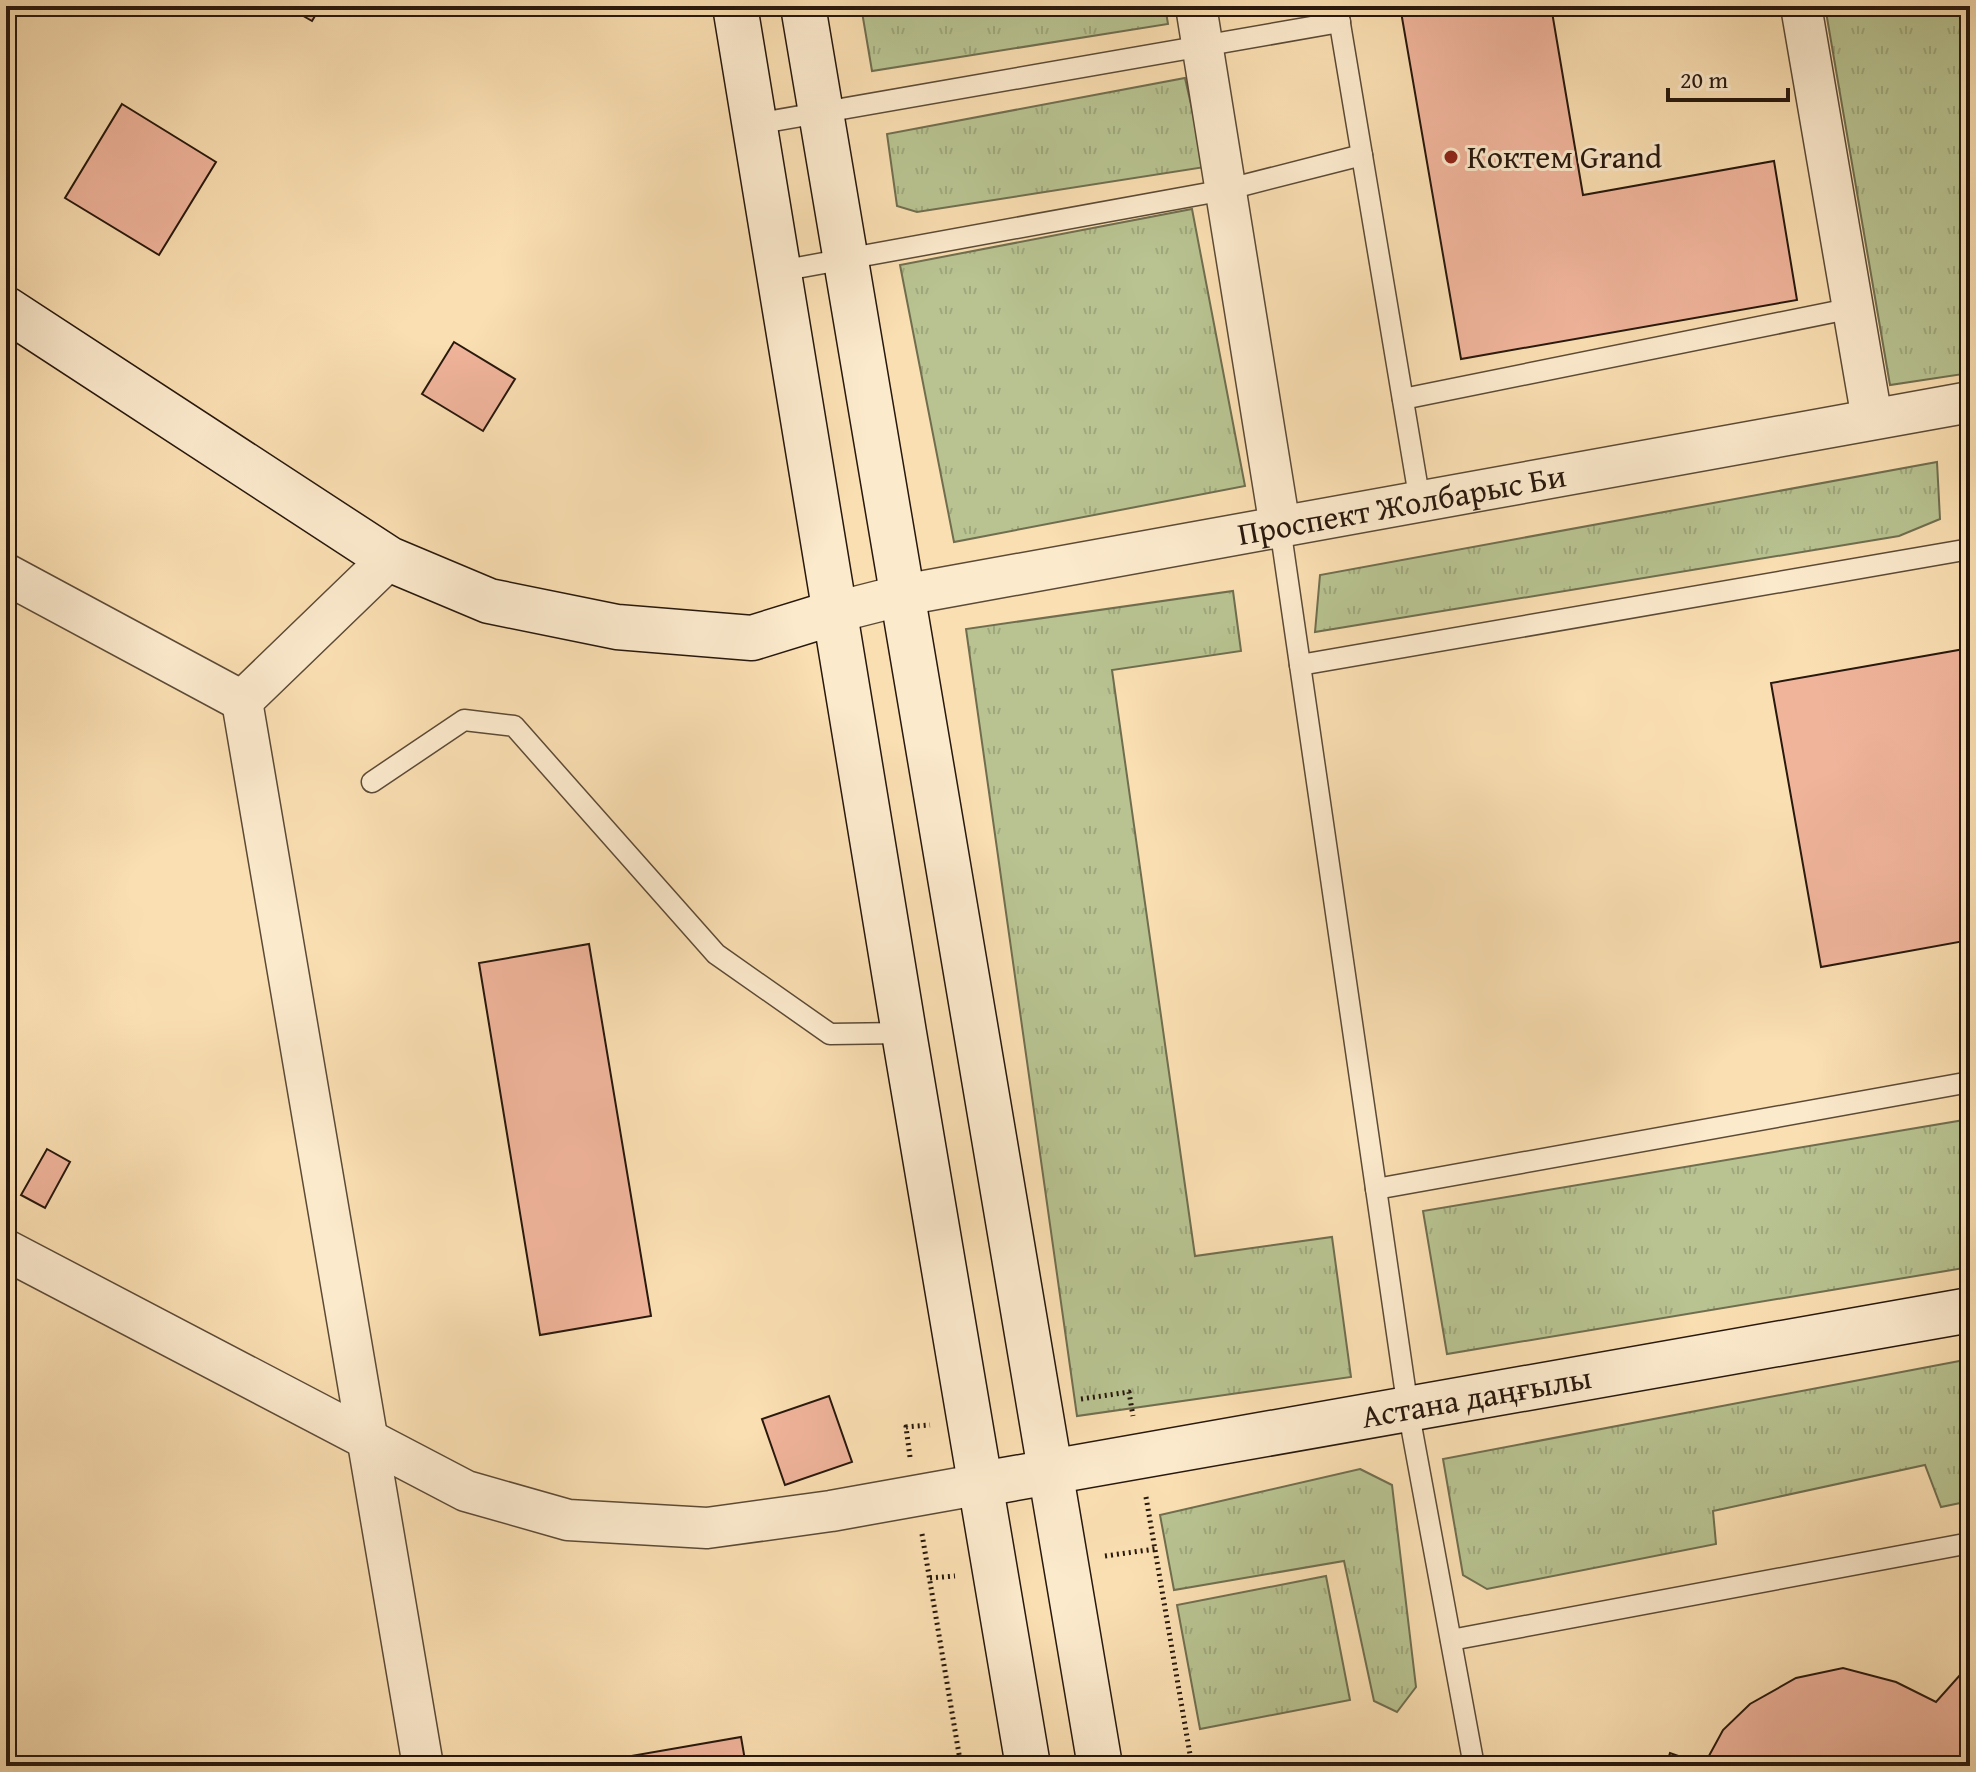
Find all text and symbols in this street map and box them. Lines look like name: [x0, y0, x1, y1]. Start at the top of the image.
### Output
scale bar: [1668, 52, 1788, 102]
text: 20 m: [1680, 62, 1728, 97]
place label: Коктем Grand: [1467, 133, 1662, 180]
marker: Коктем Grand: [1442, 148, 1460, 166]
street label: Проспект Жолбарыс Би: [1234, 452, 1570, 557]
street label: Астана даңғылы: [1358, 1353, 1595, 1440]

